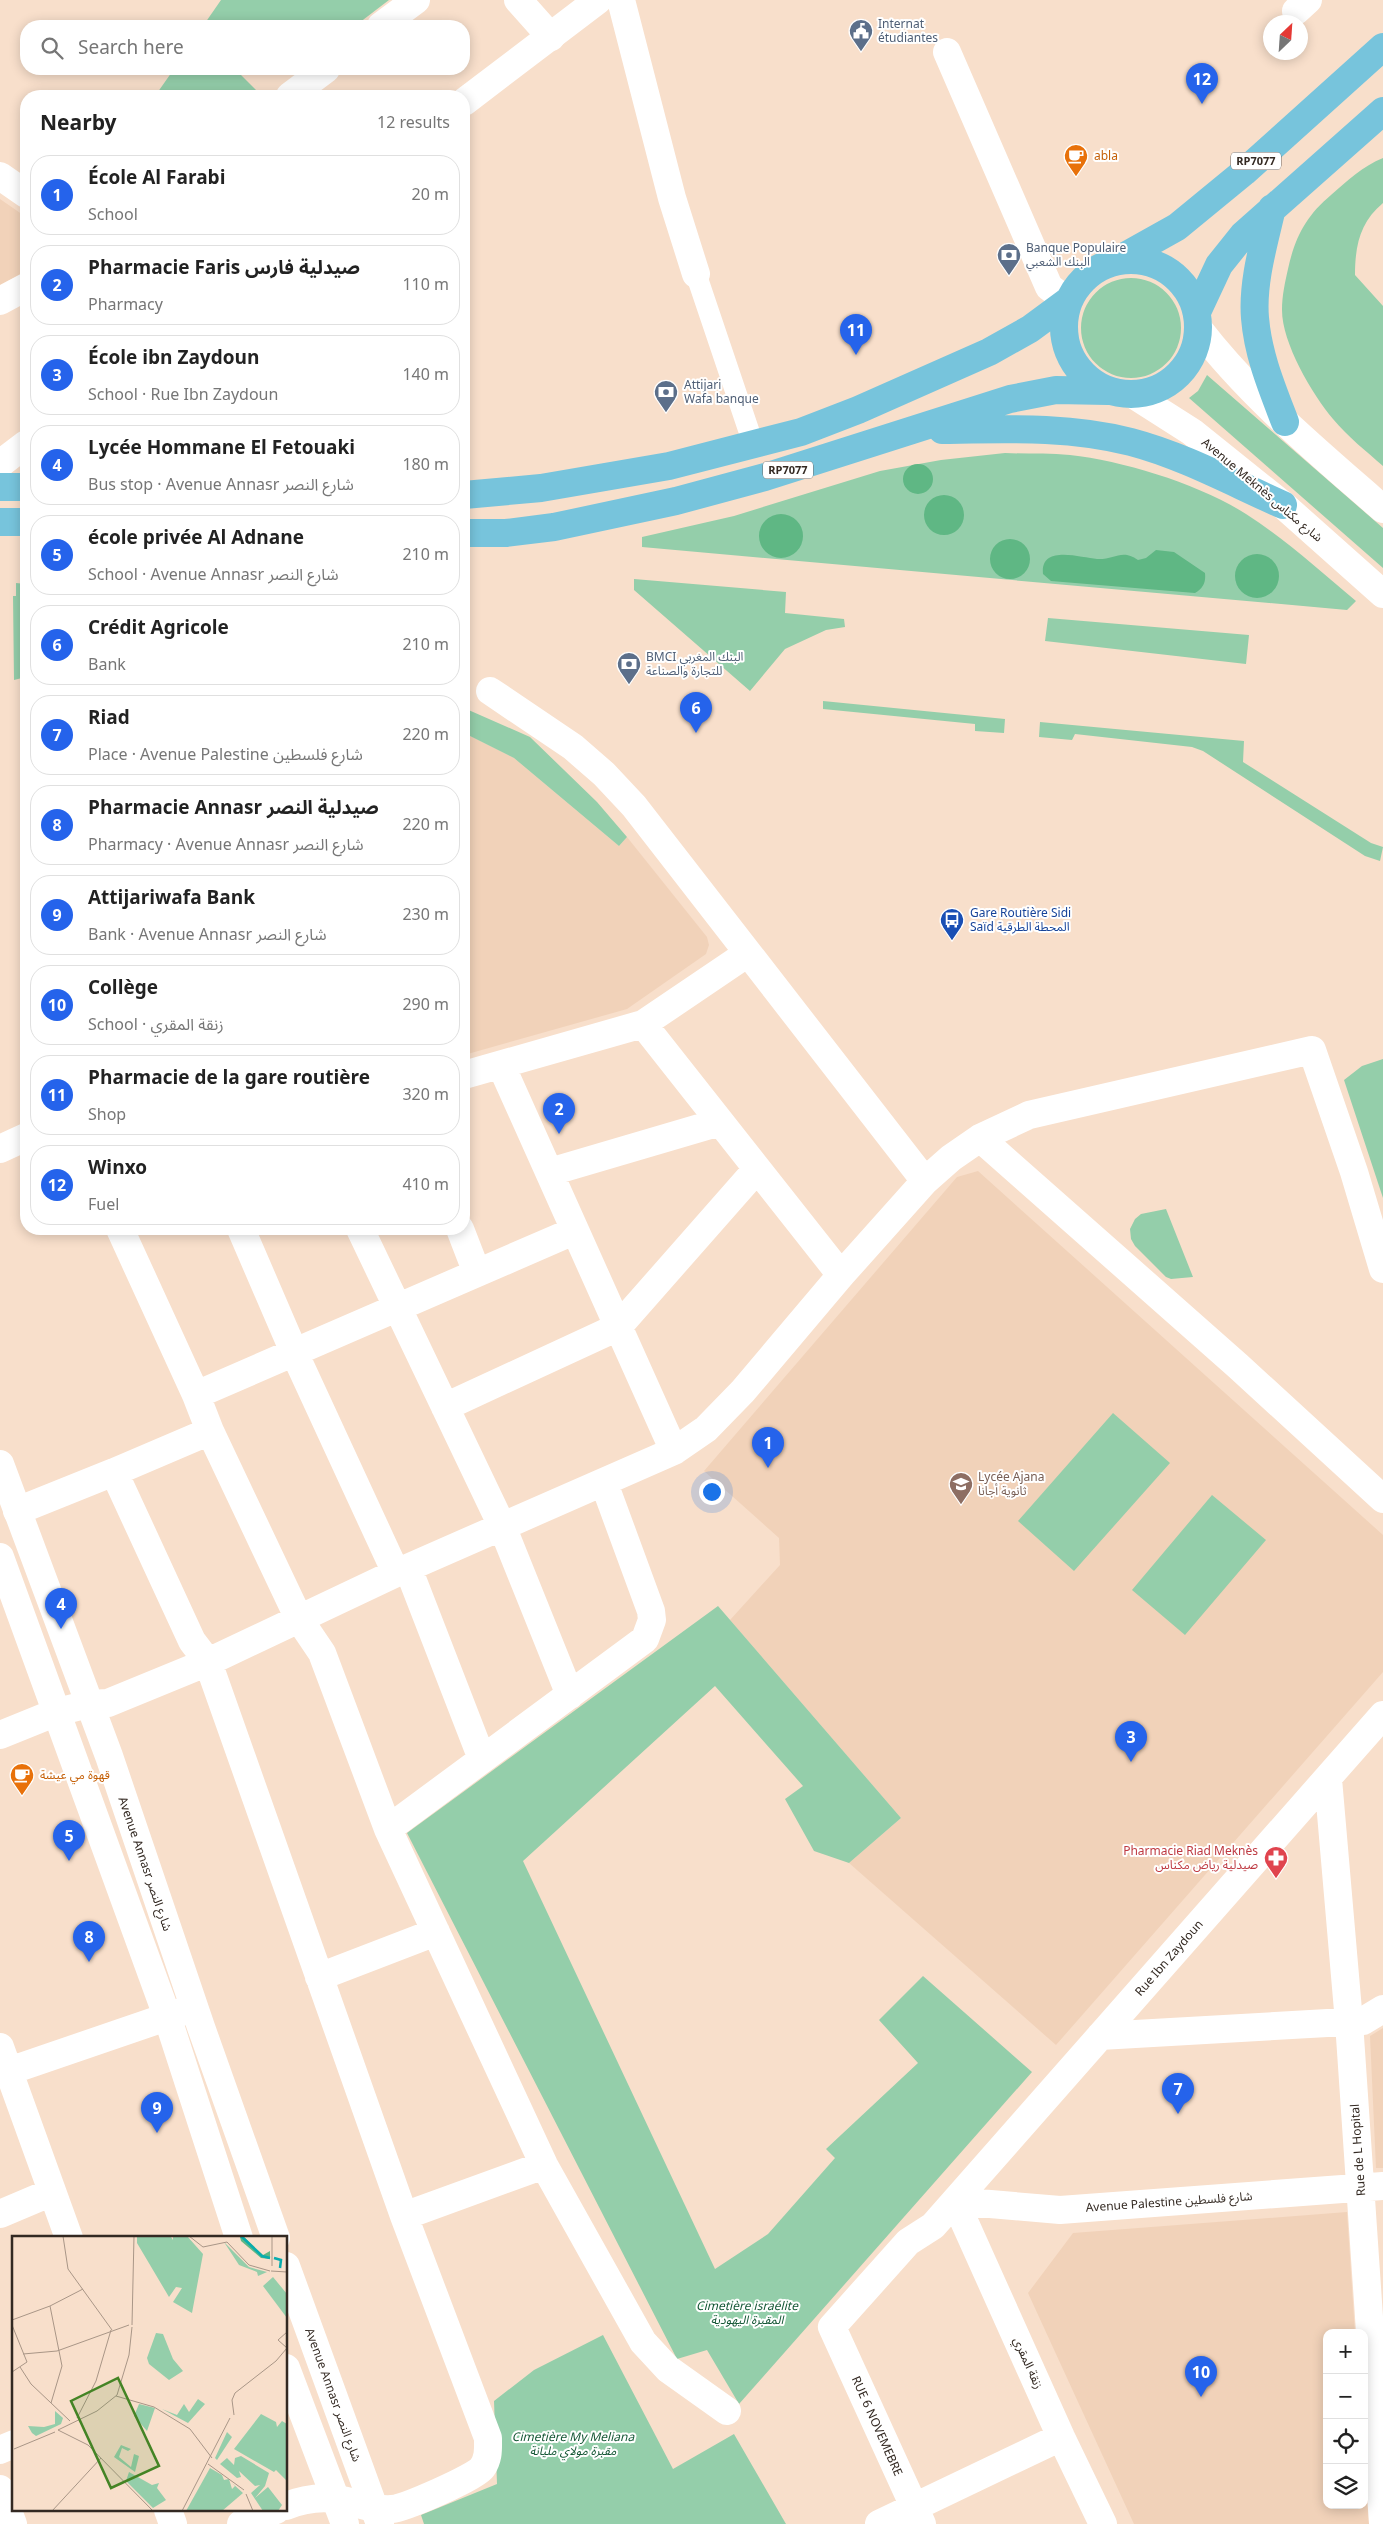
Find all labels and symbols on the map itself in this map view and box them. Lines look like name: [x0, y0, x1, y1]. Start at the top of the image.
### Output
place label: Internat étudiantes: [878, 12, 938, 51]
north arrow: [1263, 15, 1308, 60]
public building icon: Internat étudiantes: [848, 18, 874, 52]
pin: 12: [1186, 63, 1218, 104]
cafe icon: abla: [1063, 143, 1089, 177]
place label: abla: [1094, 144, 1118, 169]
road number: RP7077: [1231, 153, 1281, 170]
place label: Banque Populaire البنك الشعبي: [1026, 236, 1127, 275]
bank icon: Banque Populaire البنك الشعبي: [996, 242, 1022, 276]
pin: 11: [840, 314, 872, 355]
place label: Attijari Wafa banque: [684, 373, 759, 412]
bank icon: Attijari Wafa banque: [653, 379, 679, 413]
street label: Avenue Meknès شارع مكناس: [1195, 432, 1328, 549]
road number: RP7077: [763, 462, 813, 478]
place label: BMCI البنك المغربي للتجارة والصناعة: [646, 645, 744, 684]
bank icon: BMCI البنك المغربي للتجارة والصناعة: [616, 651, 642, 685]
pin: 6: [680, 692, 712, 733]
place label: Gare Routière Sidi Saïd المحطة الطرقية: [970, 901, 1071, 940]
bus stop icon: Gare Routière Sidi Saïd المحطة الطرقية: [939, 907, 965, 941]
pin: 2: [543, 1093, 575, 1134]
pin: 1: [752, 1427, 784, 1468]
place label: Lycée Ajana ثانوية أجانا: [978, 1465, 1044, 1504]
school or university icon: Lycée Ajana ثانوية أجانا: [948, 1471, 974, 1505]
your location: [699, 1479, 725, 1505]
pin: 4: [45, 1588, 77, 1629]
pin: 3: [1115, 1721, 1147, 1762]
cafe icon: قهوة مي عيشة: [9, 1762, 35, 1796]
place label: قهوة مي عيشة: [40, 1763, 110, 1788]
street label: Avenue Annasr شارع النصر: [110, 1793, 179, 1935]
pin: 5: [53, 1820, 85, 1861]
place label: Pharmacie Riad Meknès صيدلية رياض مكناس: [1123, 1839, 1258, 1878]
pharmacy icon: Pharmacie Riad Meknès صيدلية رياض مكناس: [1263, 1845, 1289, 1879]
street label: Rue Ibn Zaydoun: [1128, 1914, 1210, 2003]
pin: 8: [73, 1921, 105, 1962]
pin: 7: [1162, 2073, 1194, 2114]
pin: 9: [141, 2092, 173, 2133]
street label: Rue de L Hopital: [1343, 2103, 1374, 2197]
street label: Avenue Palestine شارع فلسطين: [1085, 2184, 1253, 2221]
inset map: [12, 2236, 288, 2512]
park label: Cimetière israélite المقبرة اليهودية: [696, 2294, 799, 2333]
street label: Avenue Annasr شارع النصر: [297, 2325, 368, 2466]
street label: زنقة المقري: [1005, 2333, 1050, 2393]
pin: 10: [1185, 2356, 1217, 2397]
street label: RUE 6 NOVEMEBRE: [843, 2372, 910, 2481]
park label: Cimetière My Meliana مقبرة مولاي مليانة: [512, 2425, 635, 2464]

